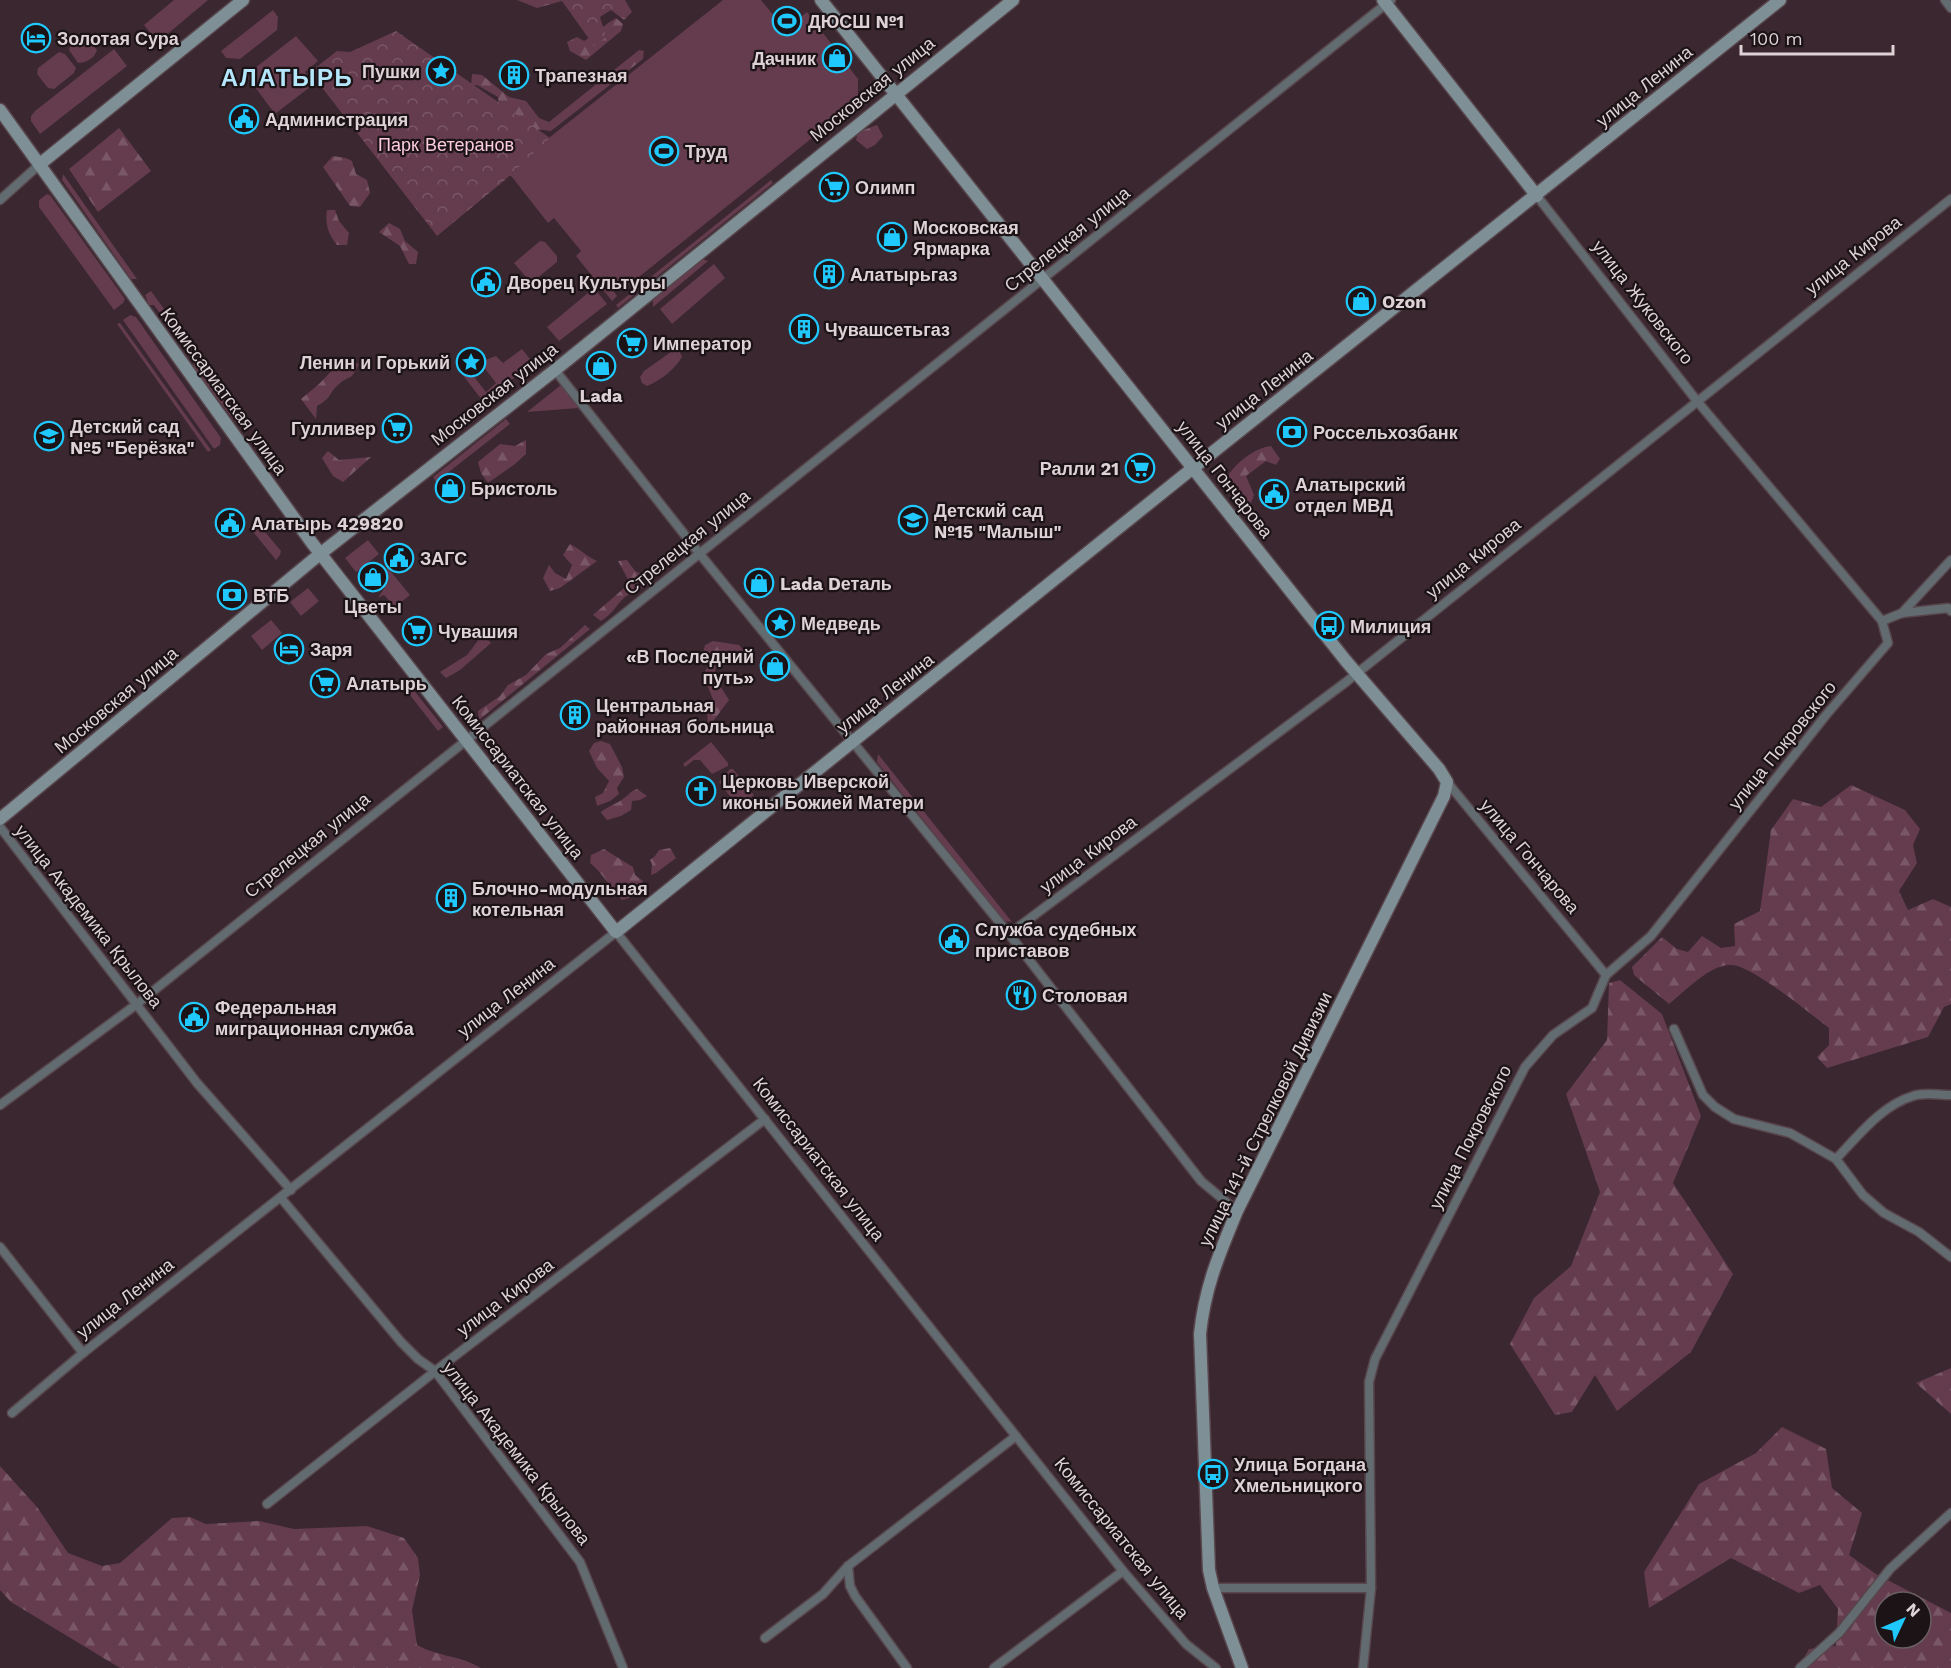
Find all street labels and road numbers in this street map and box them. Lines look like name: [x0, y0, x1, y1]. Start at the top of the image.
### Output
street label: Московская улица: [805, 32, 939, 146]
street label: улица Ленина: [1592, 40, 1697, 131]
street label: Стрелецкая улица: [1000, 181, 1135, 296]
street label: улица Кирова: [1801, 211, 1906, 299]
street label: улица Жуковского: [1588, 236, 1698, 368]
street label: Комиссариатская улица: [156, 303, 292, 479]
street label: Московская улица: [427, 338, 562, 450]
street label: улица Ленина: [1211, 344, 1317, 433]
street label: улица Гончарова: [1173, 416, 1278, 543]
street label: Стрелецкая улица: [620, 484, 755, 599]
street label: улица Кирова: [1421, 513, 1525, 603]
street label: Московская улица: [50, 642, 183, 758]
street label: улица Ленина: [832, 648, 938, 737]
street label: улица Покровского: [1724, 677, 1840, 813]
street label: Комиссариатская улица: [448, 691, 589, 864]
street label: Стрелецкая улица: [240, 787, 375, 902]
street label: улица Гончарова: [1476, 795, 1585, 918]
street label: улица Кирова: [1036, 810, 1141, 897]
street label: улица Академика Крылова: [11, 820, 168, 1013]
street label: улица Ленина: [453, 952, 559, 1041]
street label: улица 141-й Стрелковой Дивизии: [1194, 988, 1336, 1250]
street label: улица Покровского: [1425, 1061, 1515, 1213]
street label: Комиссариатская улица: [749, 1073, 890, 1246]
street label: улица Ленина: [72, 1253, 178, 1342]
street label: улица Кирова: [453, 1253, 558, 1340]
street label: улица Академика Крылова: [439, 1357, 596, 1550]
street label: Комиссариатская улица: [1050, 1453, 1194, 1624]

